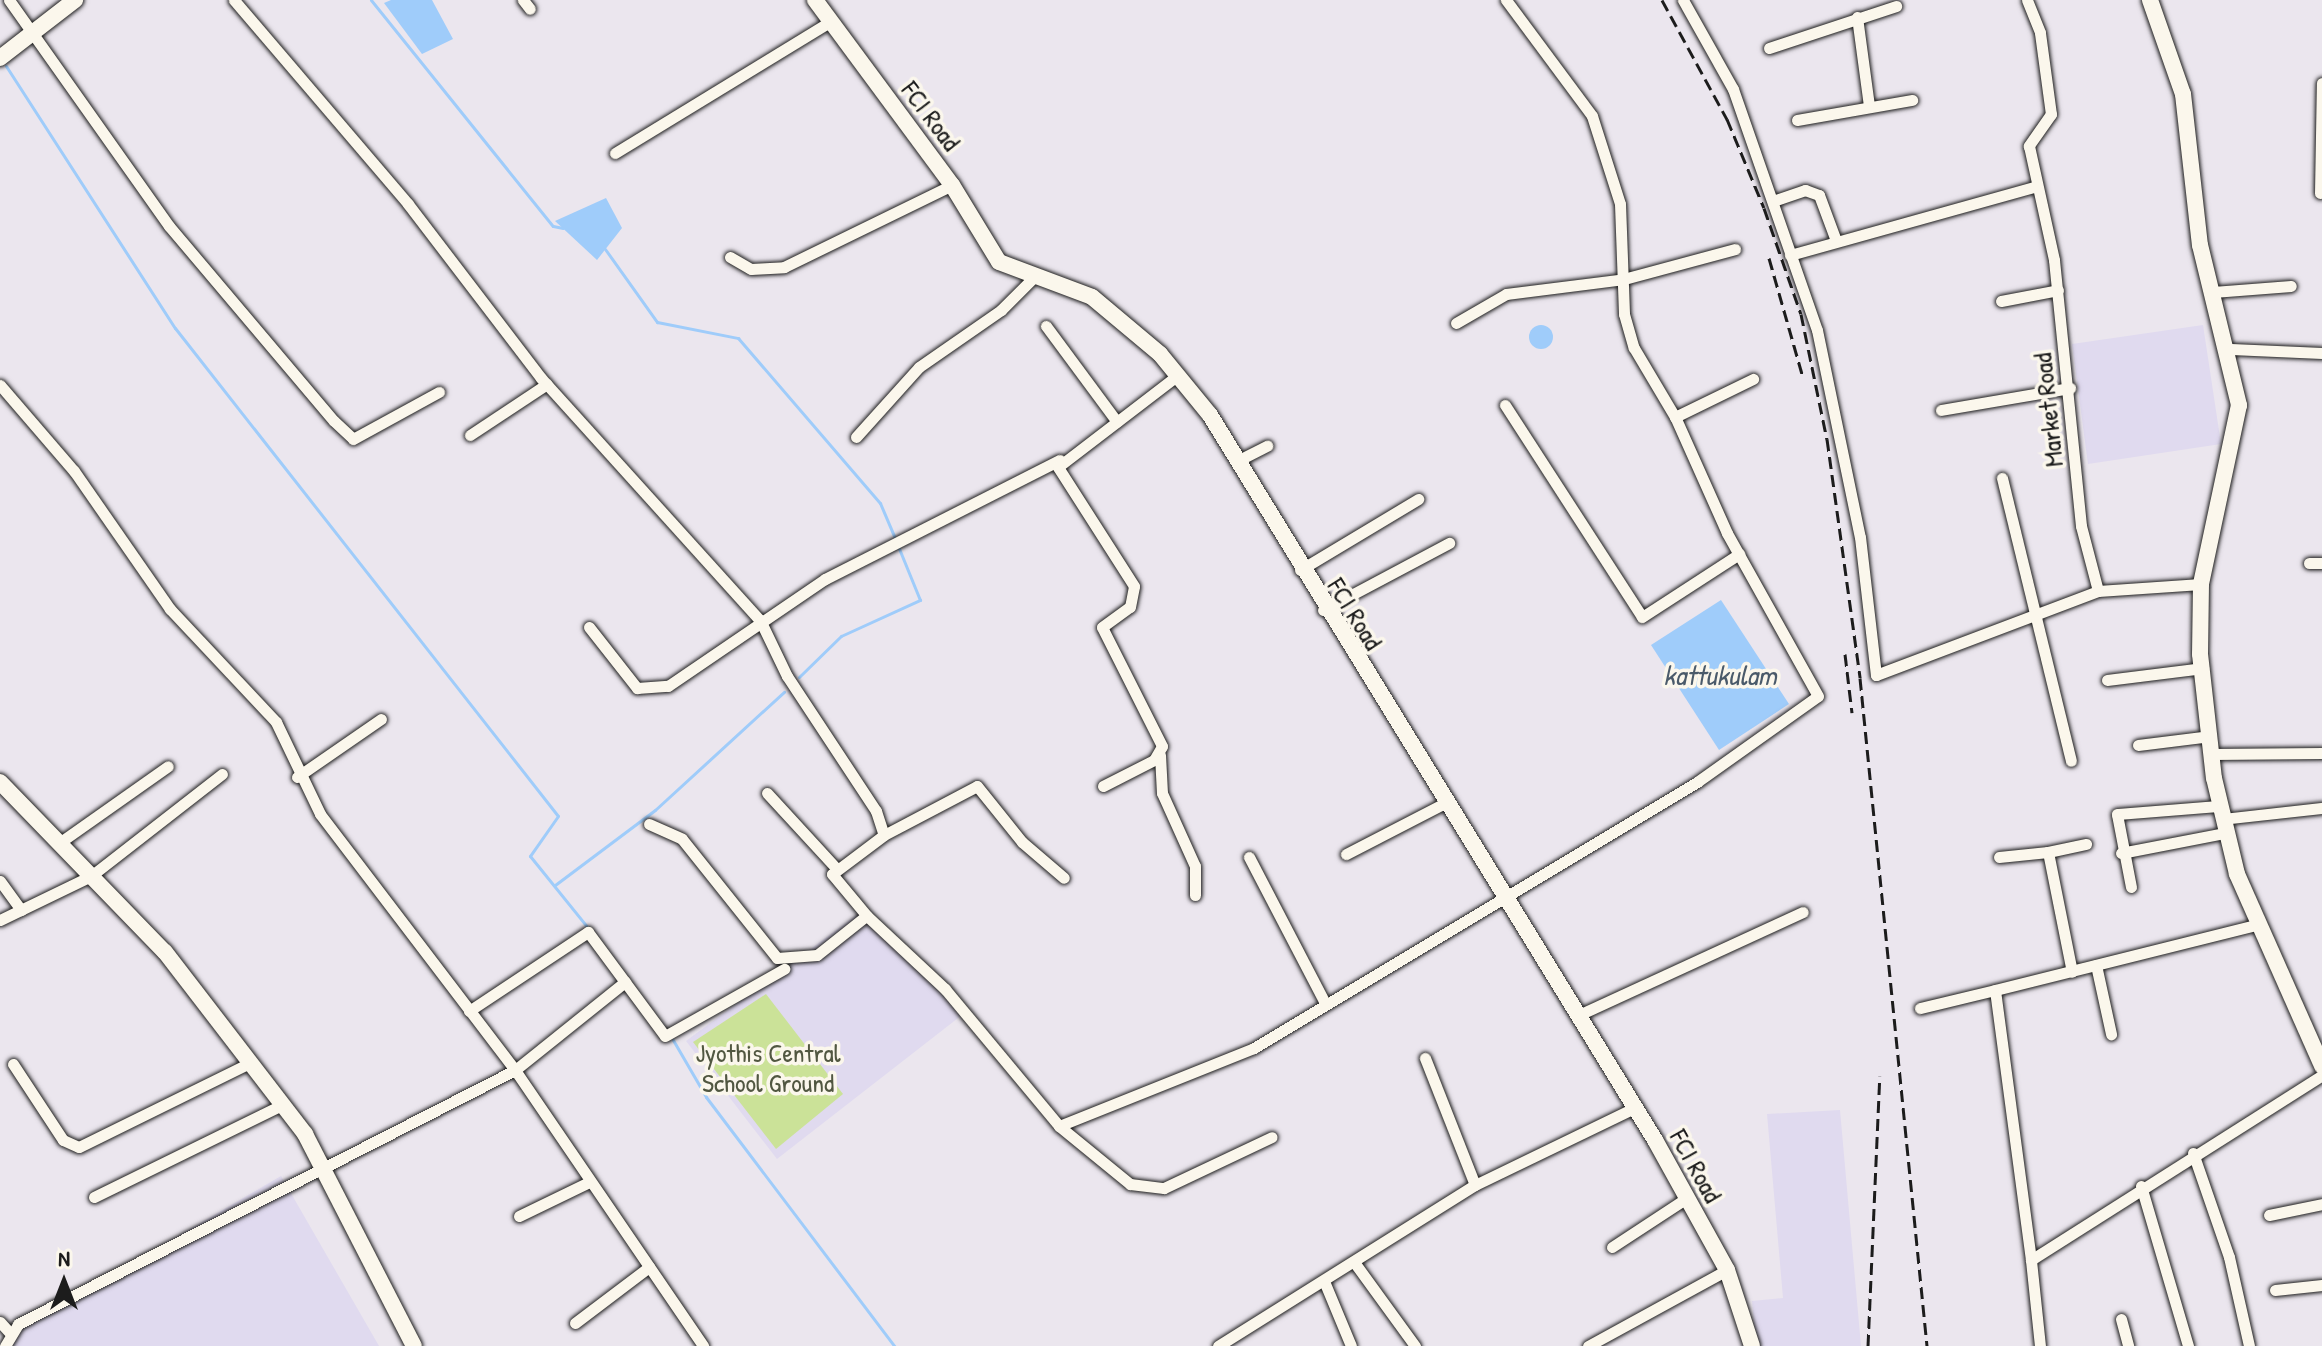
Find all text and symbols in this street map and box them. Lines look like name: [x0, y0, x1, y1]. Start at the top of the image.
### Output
street label: FCI Road: [895, 75, 967, 157]
street label: Market Road: [2027, 352, 2069, 468]
street label: FCI Road: [1321, 572, 1389, 656]
water label: kattukulam: [1663, 658, 1777, 692]
park label: Jyothis Central School Ground: [695, 1037, 841, 1098]
street label: FCI Road: [1663, 1124, 1729, 1208]
north arrow: [24, 1242, 104, 1322]
text: N: [58, 1243, 70, 1273]

